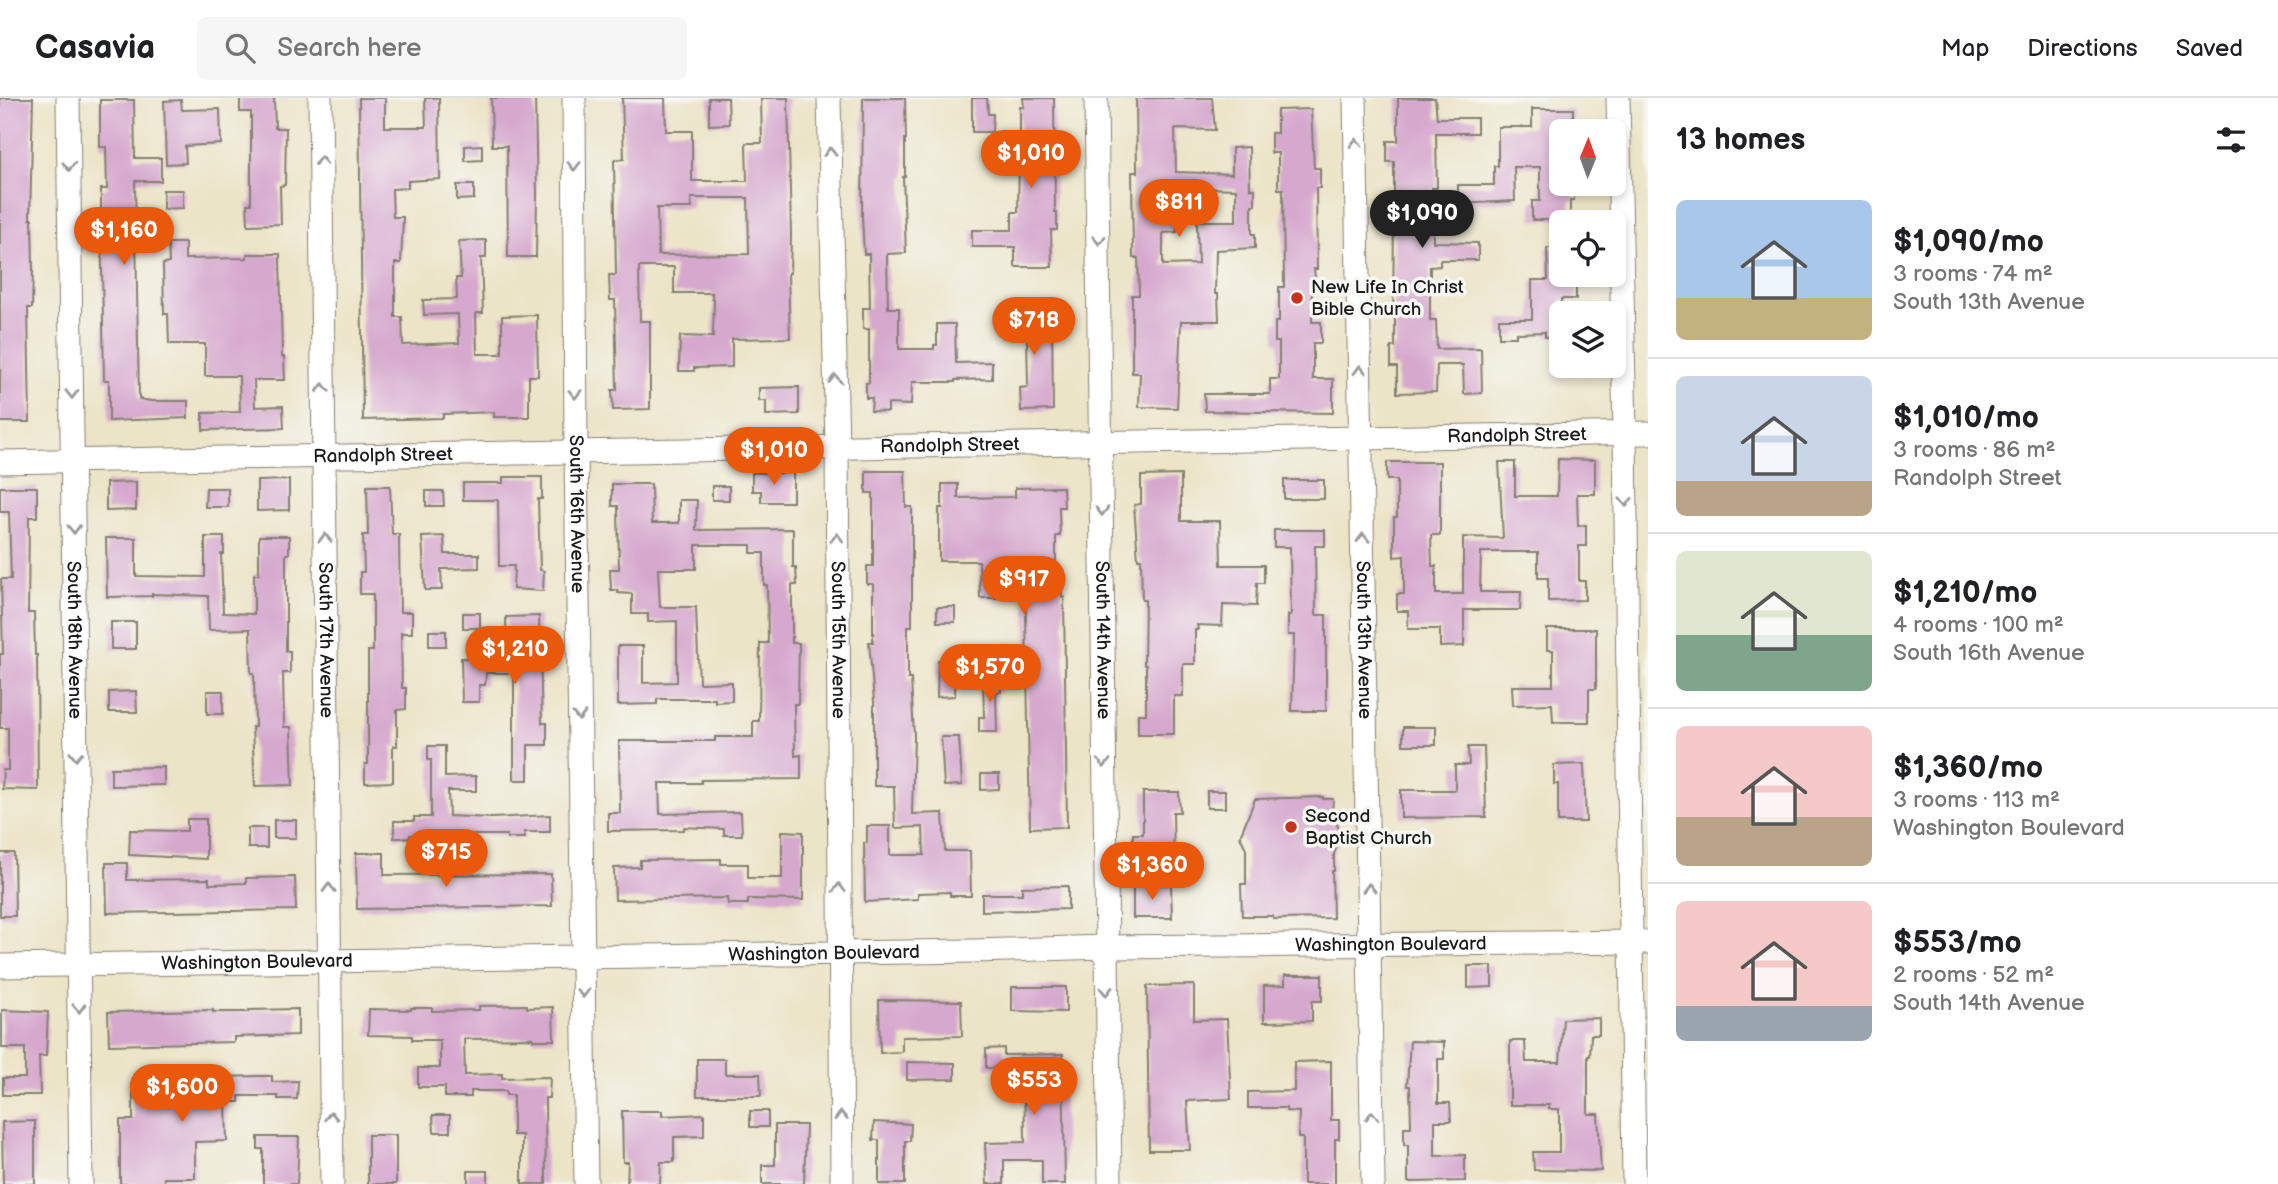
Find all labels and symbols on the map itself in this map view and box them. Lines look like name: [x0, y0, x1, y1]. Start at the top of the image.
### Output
north arrow: [1549, 119, 1626, 196]
pin: $1,010: [974, 130, 1088, 190]
one-way arrow: [1348, 137, 1364, 147]
one-way arrow: [823, 146, 838, 157]
one-way arrow: [313, 155, 329, 166]
one-way arrow: [61, 161, 77, 172]
one-way arrow: [566, 161, 582, 172]
pin: $811: [1138, 180, 1220, 239]
pin: $1,090: [1365, 190, 1479, 250]
pin: $1,160: [67, 208, 181, 267]
one-way arrow: [1091, 234, 1106, 245]
place label: New Life In Christ Bible Church: [1311, 276, 1464, 321]
marker: New Life In Christ Bible Church: [1289, 290, 1305, 306]
pin: $718: [993, 298, 1075, 357]
one-way arrow: [1352, 364, 1368, 375]
one-way arrow: [827, 373, 843, 384]
one-way arrow: [315, 383, 331, 393]
one-way arrow: [64, 389, 80, 399]
one-way arrow: [567, 389, 583, 399]
street label: Randolph Street: [1447, 423, 1587, 448]
pin: $1,010: [717, 428, 831, 487]
street label: Randolph Street: [880, 433, 1020, 458]
street label: South 16th Avenue: [564, 435, 589, 593]
street label: Randolph Street: [313, 443, 453, 468]
one-way arrow: [1618, 497, 1634, 508]
one-way arrow: [1094, 506, 1110, 517]
one-way arrow: [66, 524, 82, 535]
one-way arrow: [317, 533, 333, 543]
one-way arrow: [829, 533, 845, 543]
one-way arrow: [1355, 533, 1371, 543]
pin: $917: [983, 556, 1065, 616]
street label: South 13th Avenue: [1351, 560, 1377, 719]
street label: South 18th Avenue: [62, 561, 87, 719]
street label: South 15th Avenue: [826, 561, 850, 719]
street label: South 14th Avenue: [1090, 561, 1116, 719]
street label: South 17th Avenue: [314, 562, 338, 718]
pin: $1,210: [458, 626, 572, 686]
pin: $1,570: [933, 644, 1047, 704]
one-way arrow: [572, 711, 587, 722]
one-way arrow: [68, 752, 84, 762]
one-way arrow: [1096, 758, 1112, 769]
place label: Second Baptist Church: [1305, 805, 1432, 850]
marker: Second Baptist Church: [1283, 819, 1299, 835]
pin: $715: [405, 830, 487, 889]
pin: $1,360: [1095, 842, 1209, 902]
one-way arrow: [321, 883, 336, 894]
one-way arrow: [831, 883, 847, 893]
one-way arrow: [1361, 883, 1376, 894]
street label: Washington Boulevard: [1295, 932, 1487, 957]
street label: Washington Boulevard: [728, 940, 920, 966]
street label: Washington Boulevard: [161, 949, 353, 975]
one-way arrow: [1098, 986, 1114, 996]
one-way arrow: [576, 987, 591, 998]
one-way arrow: [71, 1003, 86, 1014]
pin: $553: [993, 1058, 1075, 1117]
pin: $1,600: [125, 1065, 239, 1124]
one-way arrow: [323, 1110, 339, 1121]
one-way arrow: [833, 1110, 849, 1121]
one-way arrow: [1365, 1110, 1380, 1121]

